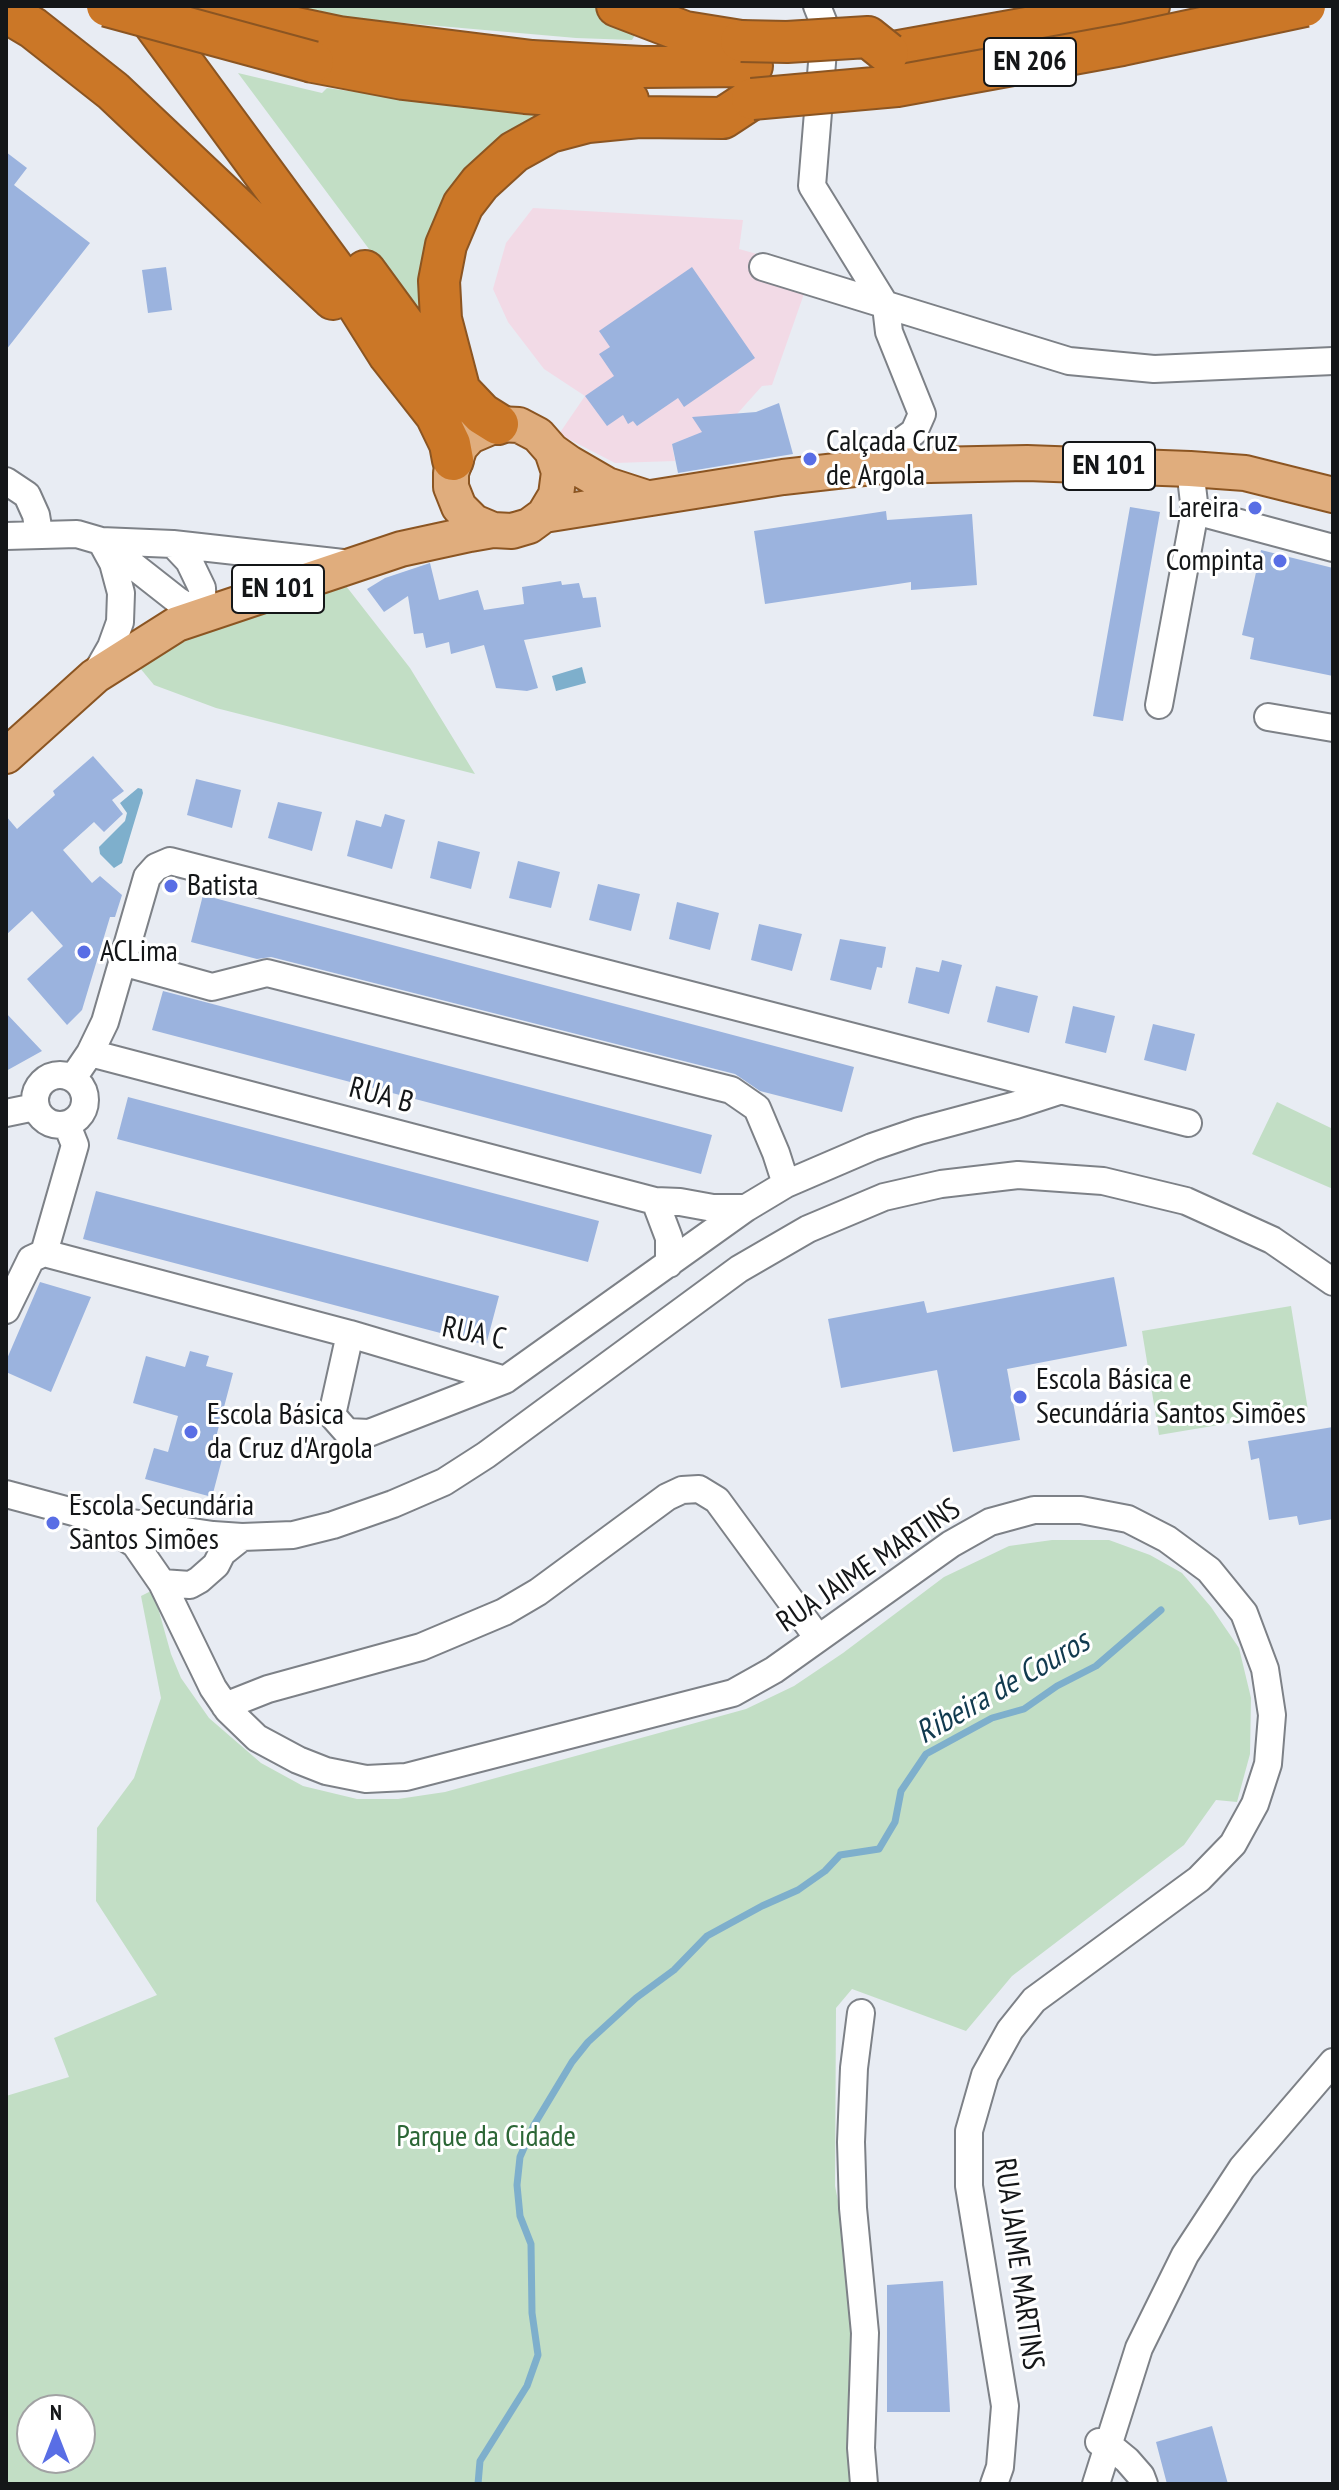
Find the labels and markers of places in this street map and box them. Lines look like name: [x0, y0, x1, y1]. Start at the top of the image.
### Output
place label: Calçada Cruz de Argola: [826, 424, 958, 494]
marker: Calçada Cruz de Argola: [801, 450, 819, 468]
place label: Lareira: [1168, 490, 1239, 526]
marker: Lareira: [1246, 499, 1264, 517]
place label: Compinta: [1166, 543, 1264, 579]
marker: Compinta: [1271, 552, 1289, 570]
place label: Batista: [187, 868, 258, 904]
marker: Batista: [162, 877, 180, 895]
place label: ACLima: [100, 934, 178, 970]
marker: ACLima: [75, 943, 93, 961]
place label: Escola Básica e Secundária Santos Simões: [1036, 1362, 1306, 1432]
marker: Escola Básica e Secundária Santos Simões: [1011, 1388, 1029, 1406]
place label: Escola Básica da Cruz d'Argola: [207, 1397, 373, 1468]
marker: Escola Básica da Cruz d'Argola: [182, 1423, 200, 1441]
place label: Escola Secundária Santos Simões: [69, 1488, 254, 1558]
marker: Escola Secundária Santos Simões: [44, 1514, 62, 1532]

